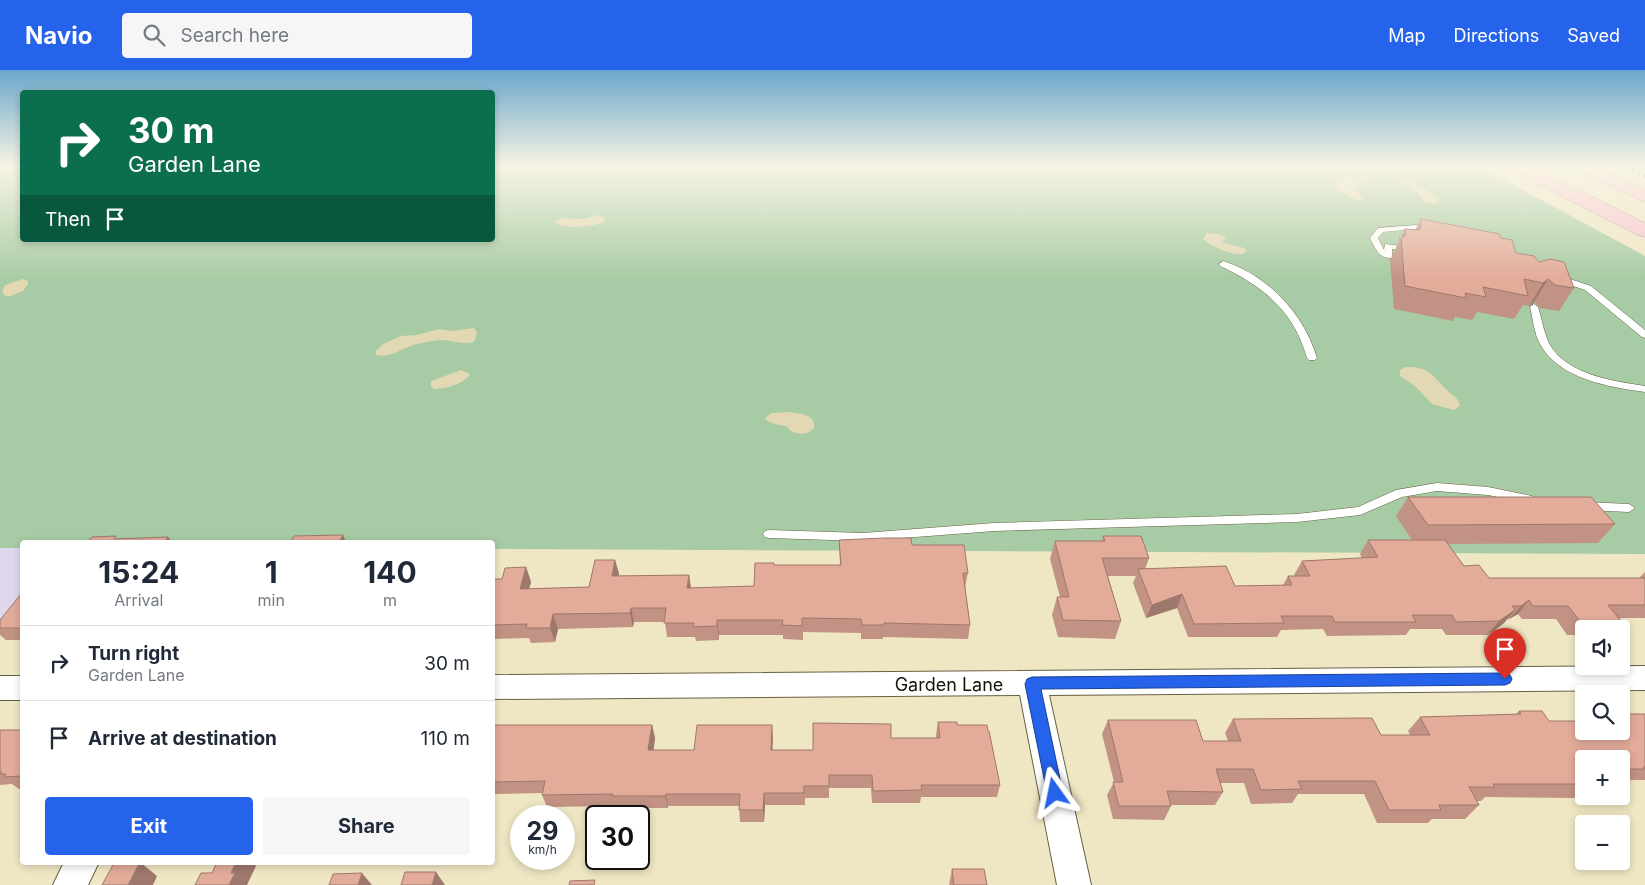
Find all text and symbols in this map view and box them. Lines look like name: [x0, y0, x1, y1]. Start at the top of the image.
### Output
search box: [122, 13, 472, 58]
text: Navio: [25, 21, 92, 50]
icon: search: [140, 21, 168, 49]
text: Search here: [180, 24, 289, 47]
text: Map: [1388, 25, 1426, 46]
text: Directions: [1454, 25, 1539, 46]
text: Saved: [1567, 25, 1620, 46]
text: 30 m: [128, 109, 214, 151]
icon: right: [45, 110, 110, 175]
text: Garden Lane: [128, 151, 261, 177]
icon: arrive: [101, 205, 129, 233]
text: Then: [45, 208, 91, 231]
text: 15:24: [98, 554, 179, 590]
text: 1: [265, 554, 278, 590]
text: 140: [363, 554, 417, 590]
text: Arrival: [114, 590, 163, 610]
text: min: [258, 590, 285, 610]
text: m: [383, 590, 397, 610]
map controls: [1575, 620, 1630, 870]
button: sound: [1575, 620, 1630, 675]
pin: [1484, 628, 1526, 679]
icon: arrive: [1491, 635, 1519, 663]
text: Turn right: [88, 642, 179, 665]
icon: right: [45, 649, 73, 677]
text: 30 m: [424, 652, 470, 675]
text: Garden Lane: [88, 665, 185, 685]
street label: Garden Lane: [895, 674, 1003, 695]
button: search: [1575, 685, 1630, 740]
icon: arrive: [45, 724, 73, 752]
text: Arrive at destination: [88, 727, 277, 750]
text: 110 m: [421, 727, 470, 750]
button: +: [1575, 750, 1630, 805]
position arrow: [1028, 766, 1080, 818]
button: Exit: [45, 797, 253, 855]
button: Share: [263, 797, 470, 855]
speed limit sign: 30: [585, 805, 650, 870]
button: −: [1575, 815, 1630, 870]
text: 29: [527, 816, 558, 846]
text: km/h: [528, 842, 557, 857]

